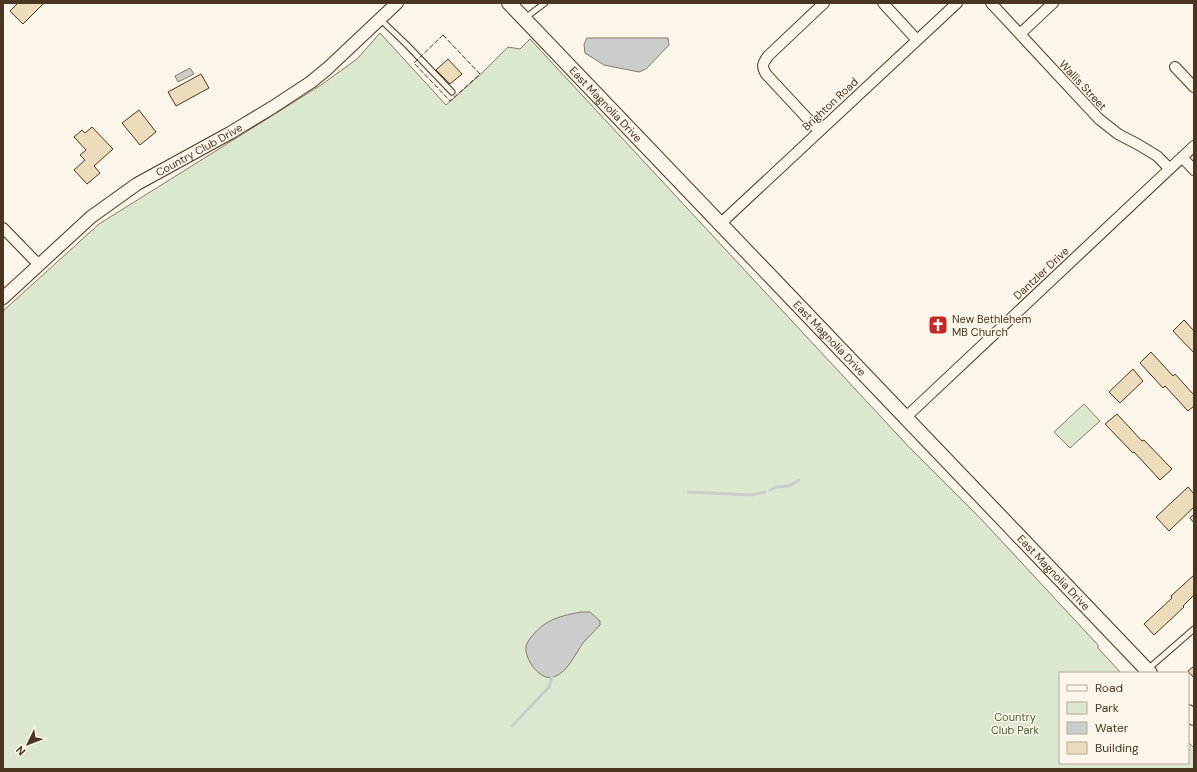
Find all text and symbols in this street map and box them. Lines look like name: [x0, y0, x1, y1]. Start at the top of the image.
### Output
street label: Wallis Street: [1056, 57, 1110, 113]
street label: East Magnolia Drive: [566, 64, 645, 145]
street label: Brighton Road: [799, 74, 861, 133]
street label: Country Club Drive: [153, 120, 245, 179]
street label: Dantzler Drive: [1010, 244, 1072, 302]
street label: East Magnolia Drive: [790, 298, 869, 379]
place label: New Bethlehem MB Church: [952, 312, 1032, 339]
church icon: New Bethlehem MB Church: [927, 314, 949, 336]
street label: East Magnolia Drive: [1014, 532, 1093, 613]
legend: [1059, 672, 1189, 764]
text: Road: [1095, 680, 1123, 696]
text: Park: [1095, 700, 1119, 716]
park label: Country Club Park: [991, 710, 1040, 737]
text: Water: [1095, 720, 1129, 736]
north arrow: [8, 724, 48, 764]
text: Building: [1095, 740, 1139, 756]
text: N: [13, 743, 29, 759]

